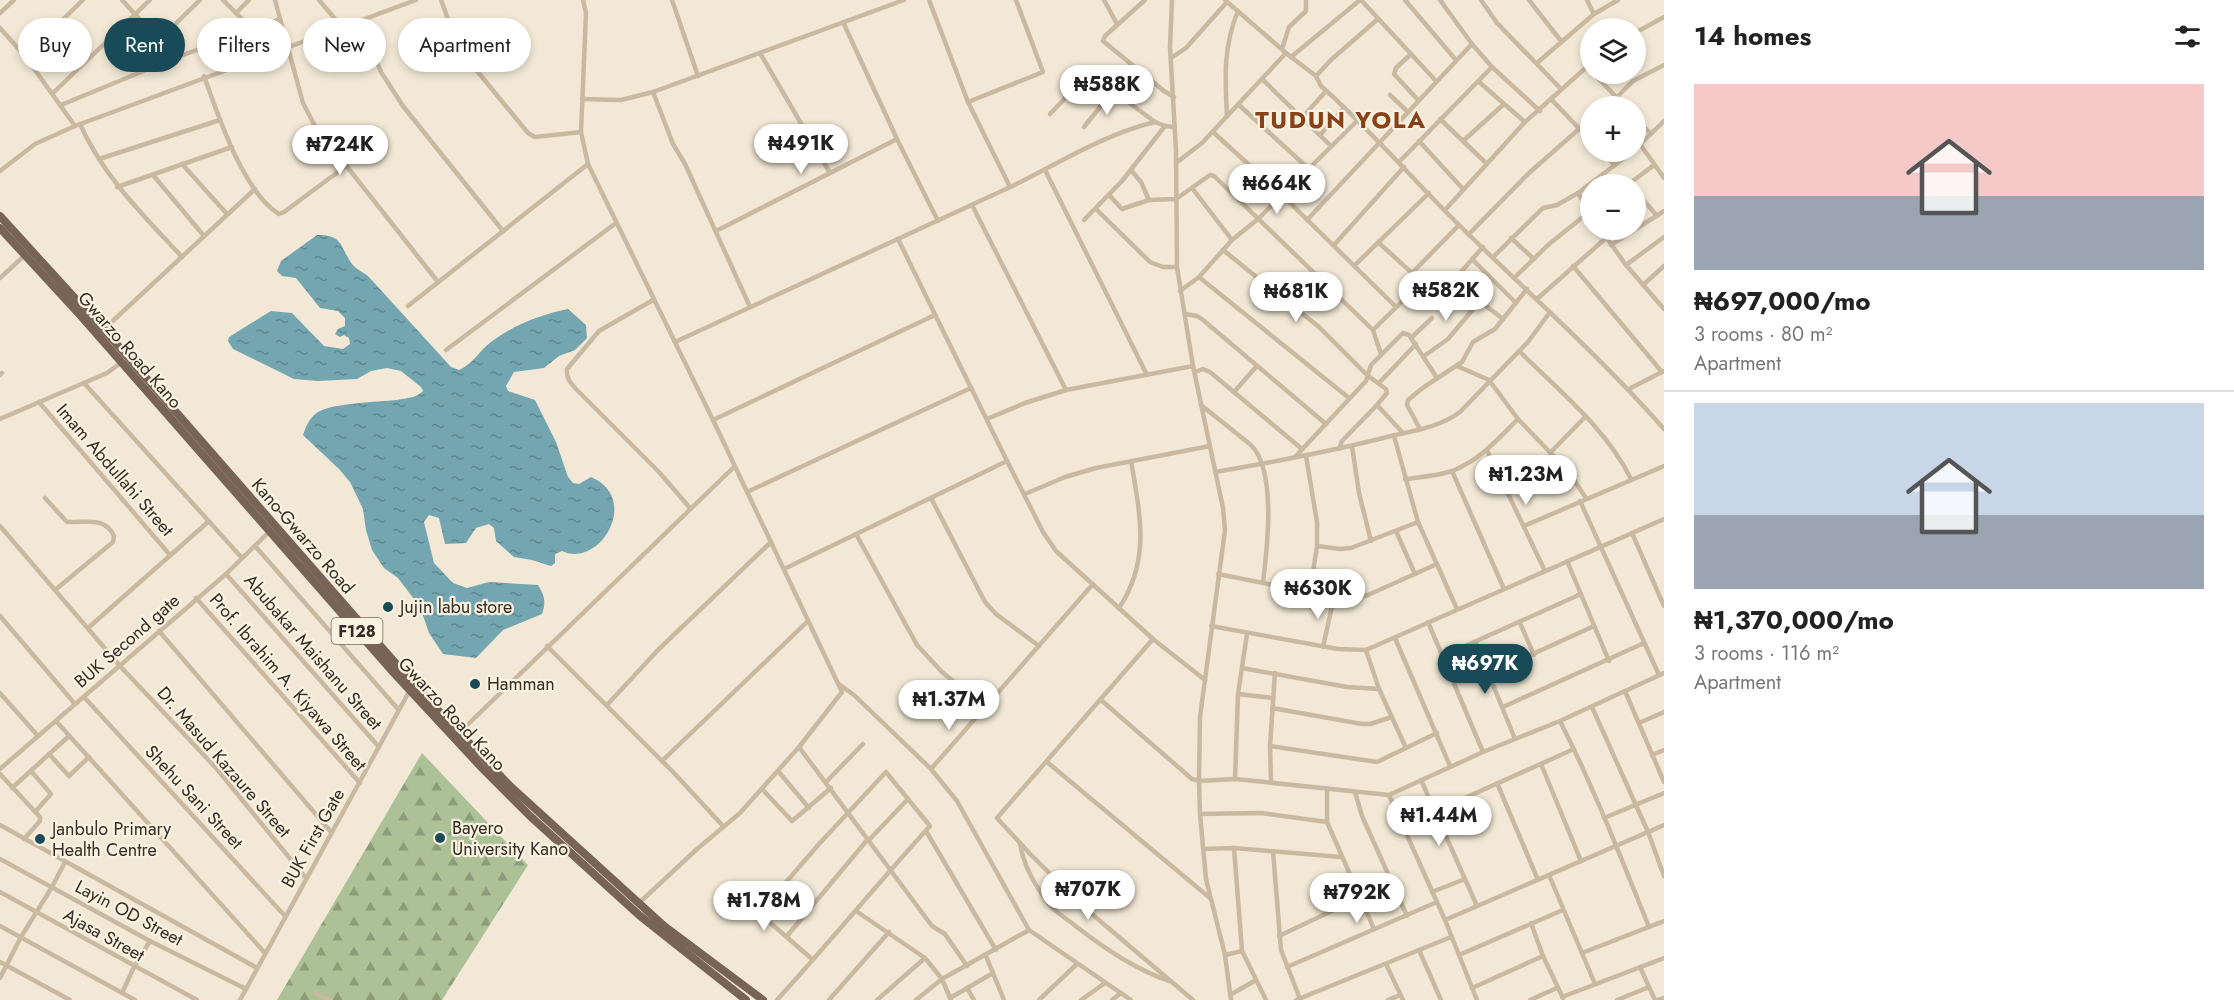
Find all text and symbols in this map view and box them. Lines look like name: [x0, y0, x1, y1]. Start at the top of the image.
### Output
text: 14 homes: [1694, 17, 1811, 55]
chip: Buy: [18, 18, 92, 72]
chip: Rent: [104, 18, 185, 72]
chip: Filters: [197, 18, 291, 72]
chip: New: [303, 18, 386, 72]
chip: Apartment: [398, 18, 531, 72]
map controls: [1580, 18, 1646, 240]
button: layers: [1580, 18, 1646, 84]
icon: filters: [2171, 20, 2204, 53]
pin: ₦588K: [1065, 65, 1149, 116]
text: ₦588K: [1074, 70, 1140, 99]
button: +: [1580, 96, 1646, 162]
district label: TUDUN YOLA: [1255, 102, 1427, 137]
icon: home: [1895, 123, 2003, 231]
pin: ₦491K: [759, 124, 843, 175]
pin: ₦724K: [298, 125, 382, 176]
text: ₦491K: [768, 129, 834, 158]
text: ₦724K: [306, 130, 374, 159]
pin: ₦664K: [1235, 164, 1319, 215]
text: ₦664K: [1242, 169, 1312, 198]
button: −: [1580, 174, 1646, 240]
pin: ₦582K: [1404, 271, 1488, 322]
pin: ₦681K: [1254, 272, 1338, 323]
text: ₦582K: [1413, 276, 1479, 305]
text: ₦681K: [1264, 277, 1328, 306]
text: ₦697,000/mo: [1694, 282, 1871, 320]
street label: Gwarzo Road Kano: [72, 286, 188, 414]
text: 3 rooms · 80 m²: [1694, 320, 1832, 349]
text: Apartment: [1694, 349, 1781, 378]
street label: Imam Abdullahi Street: [50, 398, 180, 542]
icon: home: [1895, 442, 2003, 550]
pin: ₦1.23M: [1477, 455, 1575, 506]
text: ₦1.23M: [1489, 460, 1563, 489]
street label: Kano-Gwarzo Road: [245, 472, 361, 600]
street label: Abubakar Maishanu Street: [238, 568, 389, 736]
pin: ₦630K: [1276, 569, 1360, 620]
text: ₦630K: [1284, 574, 1352, 603]
street label: Prof. Ibrahim A. Kiyawa Street: [203, 587, 373, 777]
street label: BUK Second gate: [69, 588, 185, 694]
place label: Jujin labu store: [398, 594, 512, 620]
marker: Jujin labu store: [381, 600, 395, 614]
text: ₦1,370,000/mo: [1694, 601, 1894, 639]
road number: F128: [332, 618, 382, 644]
text: 3 rooms · 116 m²: [1694, 639, 1839, 668]
pin: ₦697K: [1443, 644, 1527, 695]
text: ₦697K: [1452, 649, 1518, 678]
street label: Gwarzo Road Kano: [392, 651, 512, 777]
text: Apartment: [1694, 668, 1781, 697]
place label: Hamman: [487, 671, 555, 697]
marker: Hamman: [468, 677, 482, 691]
pin: ₦1.37M: [900, 680, 998, 731]
street label: Dr. Masud Kazaure Street: [151, 681, 297, 844]
text: ₦1.37M: [912, 685, 986, 714]
street label: Shehu Sani Street: [139, 739, 250, 855]
street label: BUK First Gate: [275, 784, 351, 892]
pin: ₦1.44M: [1390, 796, 1488, 847]
text: ₦1.44M: [1401, 801, 1477, 830]
place label: Bayero University Kano: [452, 815, 568, 862]
place label: Janbulo Primary Health Centre: [50, 816, 171, 863]
marker: Bayero University Kano: [433, 831, 447, 845]
marker: Janbulo Primary Health Centre: [33, 832, 47, 846]
pin: ₦707K: [1046, 870, 1130, 921]
pin: ₦792K: [1315, 873, 1399, 924]
street label: Layin OD Street: [70, 874, 188, 953]
text: ₦707K: [1055, 875, 1121, 904]
text: ₦792K: [1324, 878, 1390, 907]
pin: ₦1.78M: [715, 881, 813, 932]
text: ₦1.78M: [727, 886, 801, 915]
street label: Ajasa Street: [59, 902, 150, 968]

